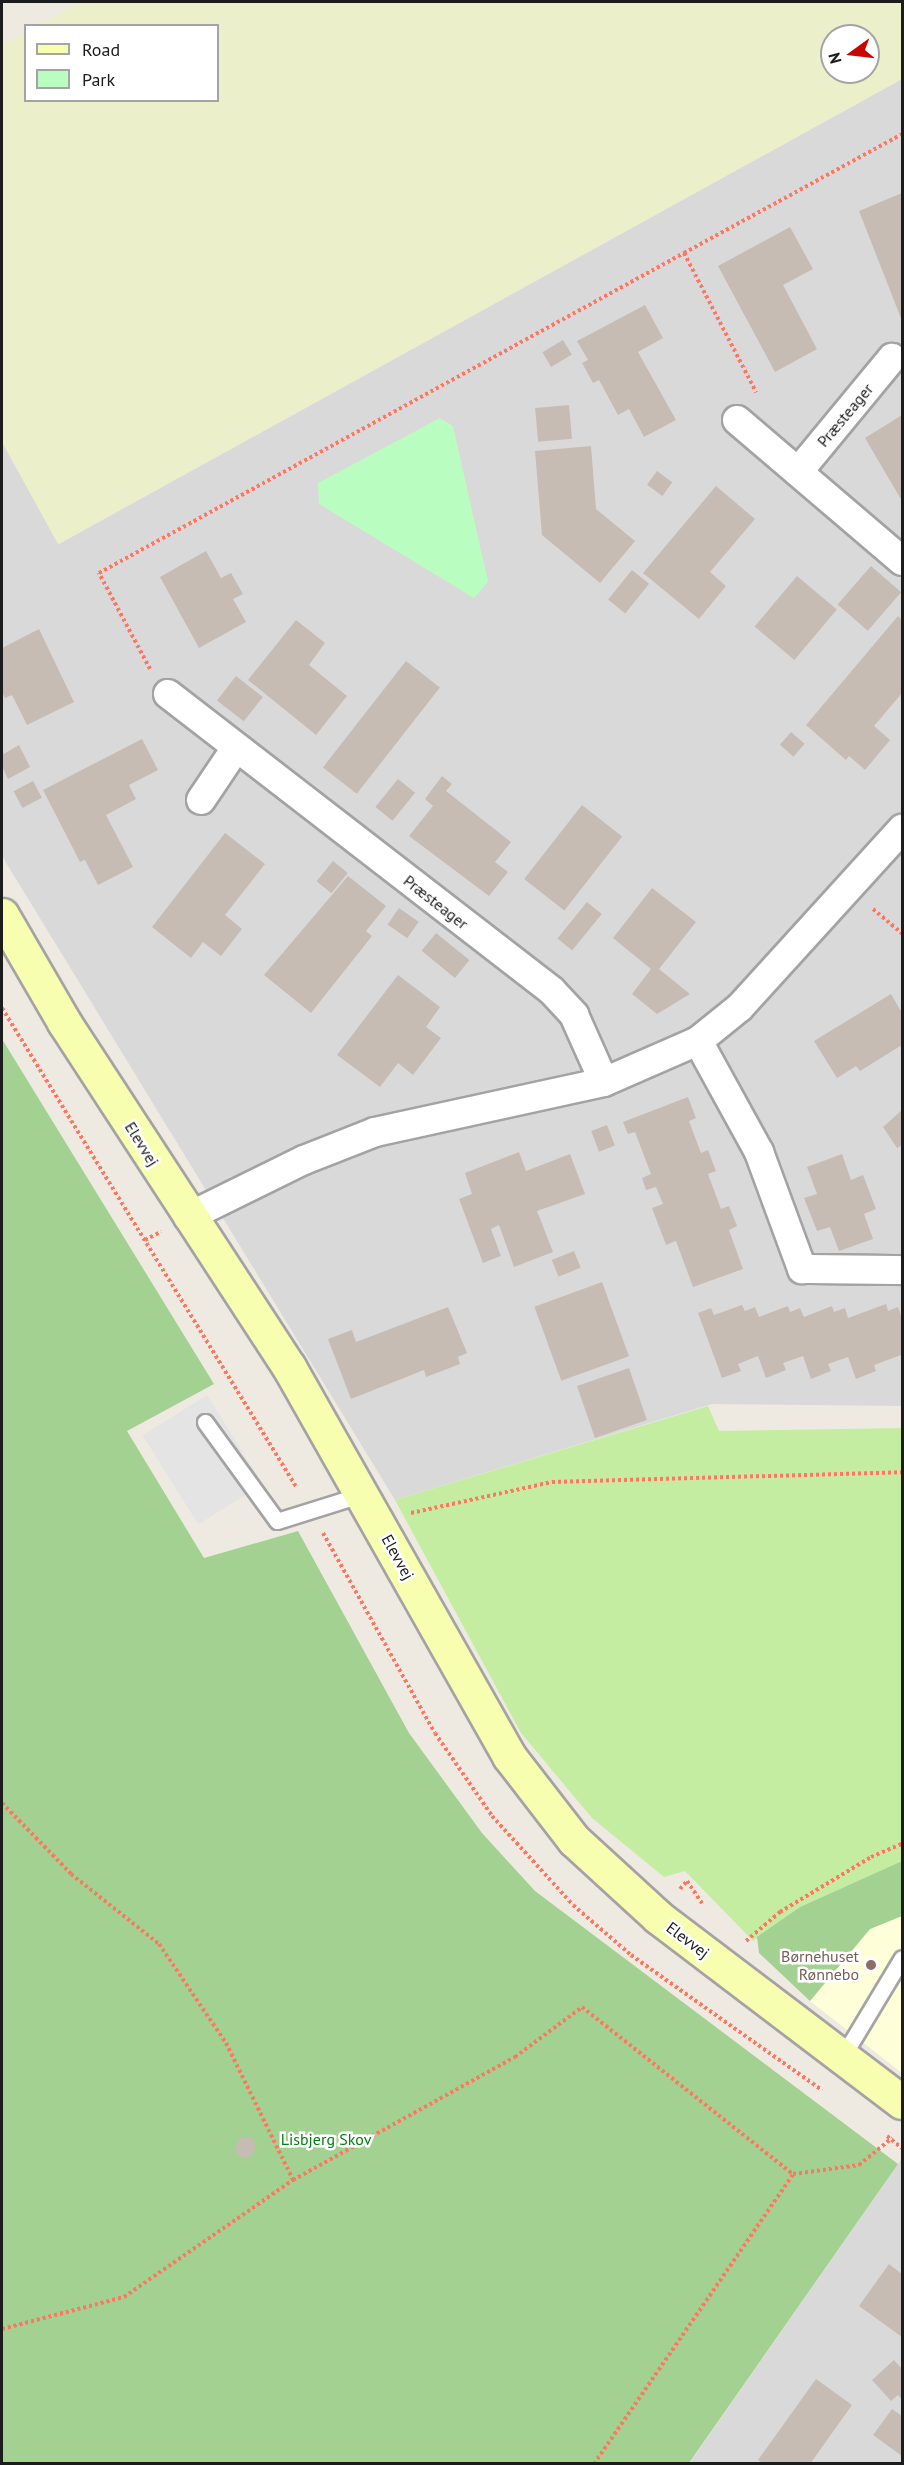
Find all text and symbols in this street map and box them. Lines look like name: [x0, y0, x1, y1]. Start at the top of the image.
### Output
legend: [24, 24, 219, 102]
north arrow: [820, 24, 880, 84]
text: Road: [82, 38, 120, 61]
text: N: [824, 50, 846, 66]
text: Park: [82, 68, 115, 91]
street label: Præsteager: [813, 379, 877, 451]
street label: Præsteager: [400, 871, 472, 933]
street label: Elevvej: [121, 1118, 163, 1170]
street label: Elevvej: [378, 1531, 418, 1583]
street label: Elevvej: [663, 1918, 713, 1962]
place label: Børnehuset Rønnebo: [781, 1946, 859, 1984]
marker: Børnehuset Rønnebo: [864, 1958, 878, 1972]
park label: Lisbjerg Skov: [281, 2129, 371, 2149]

